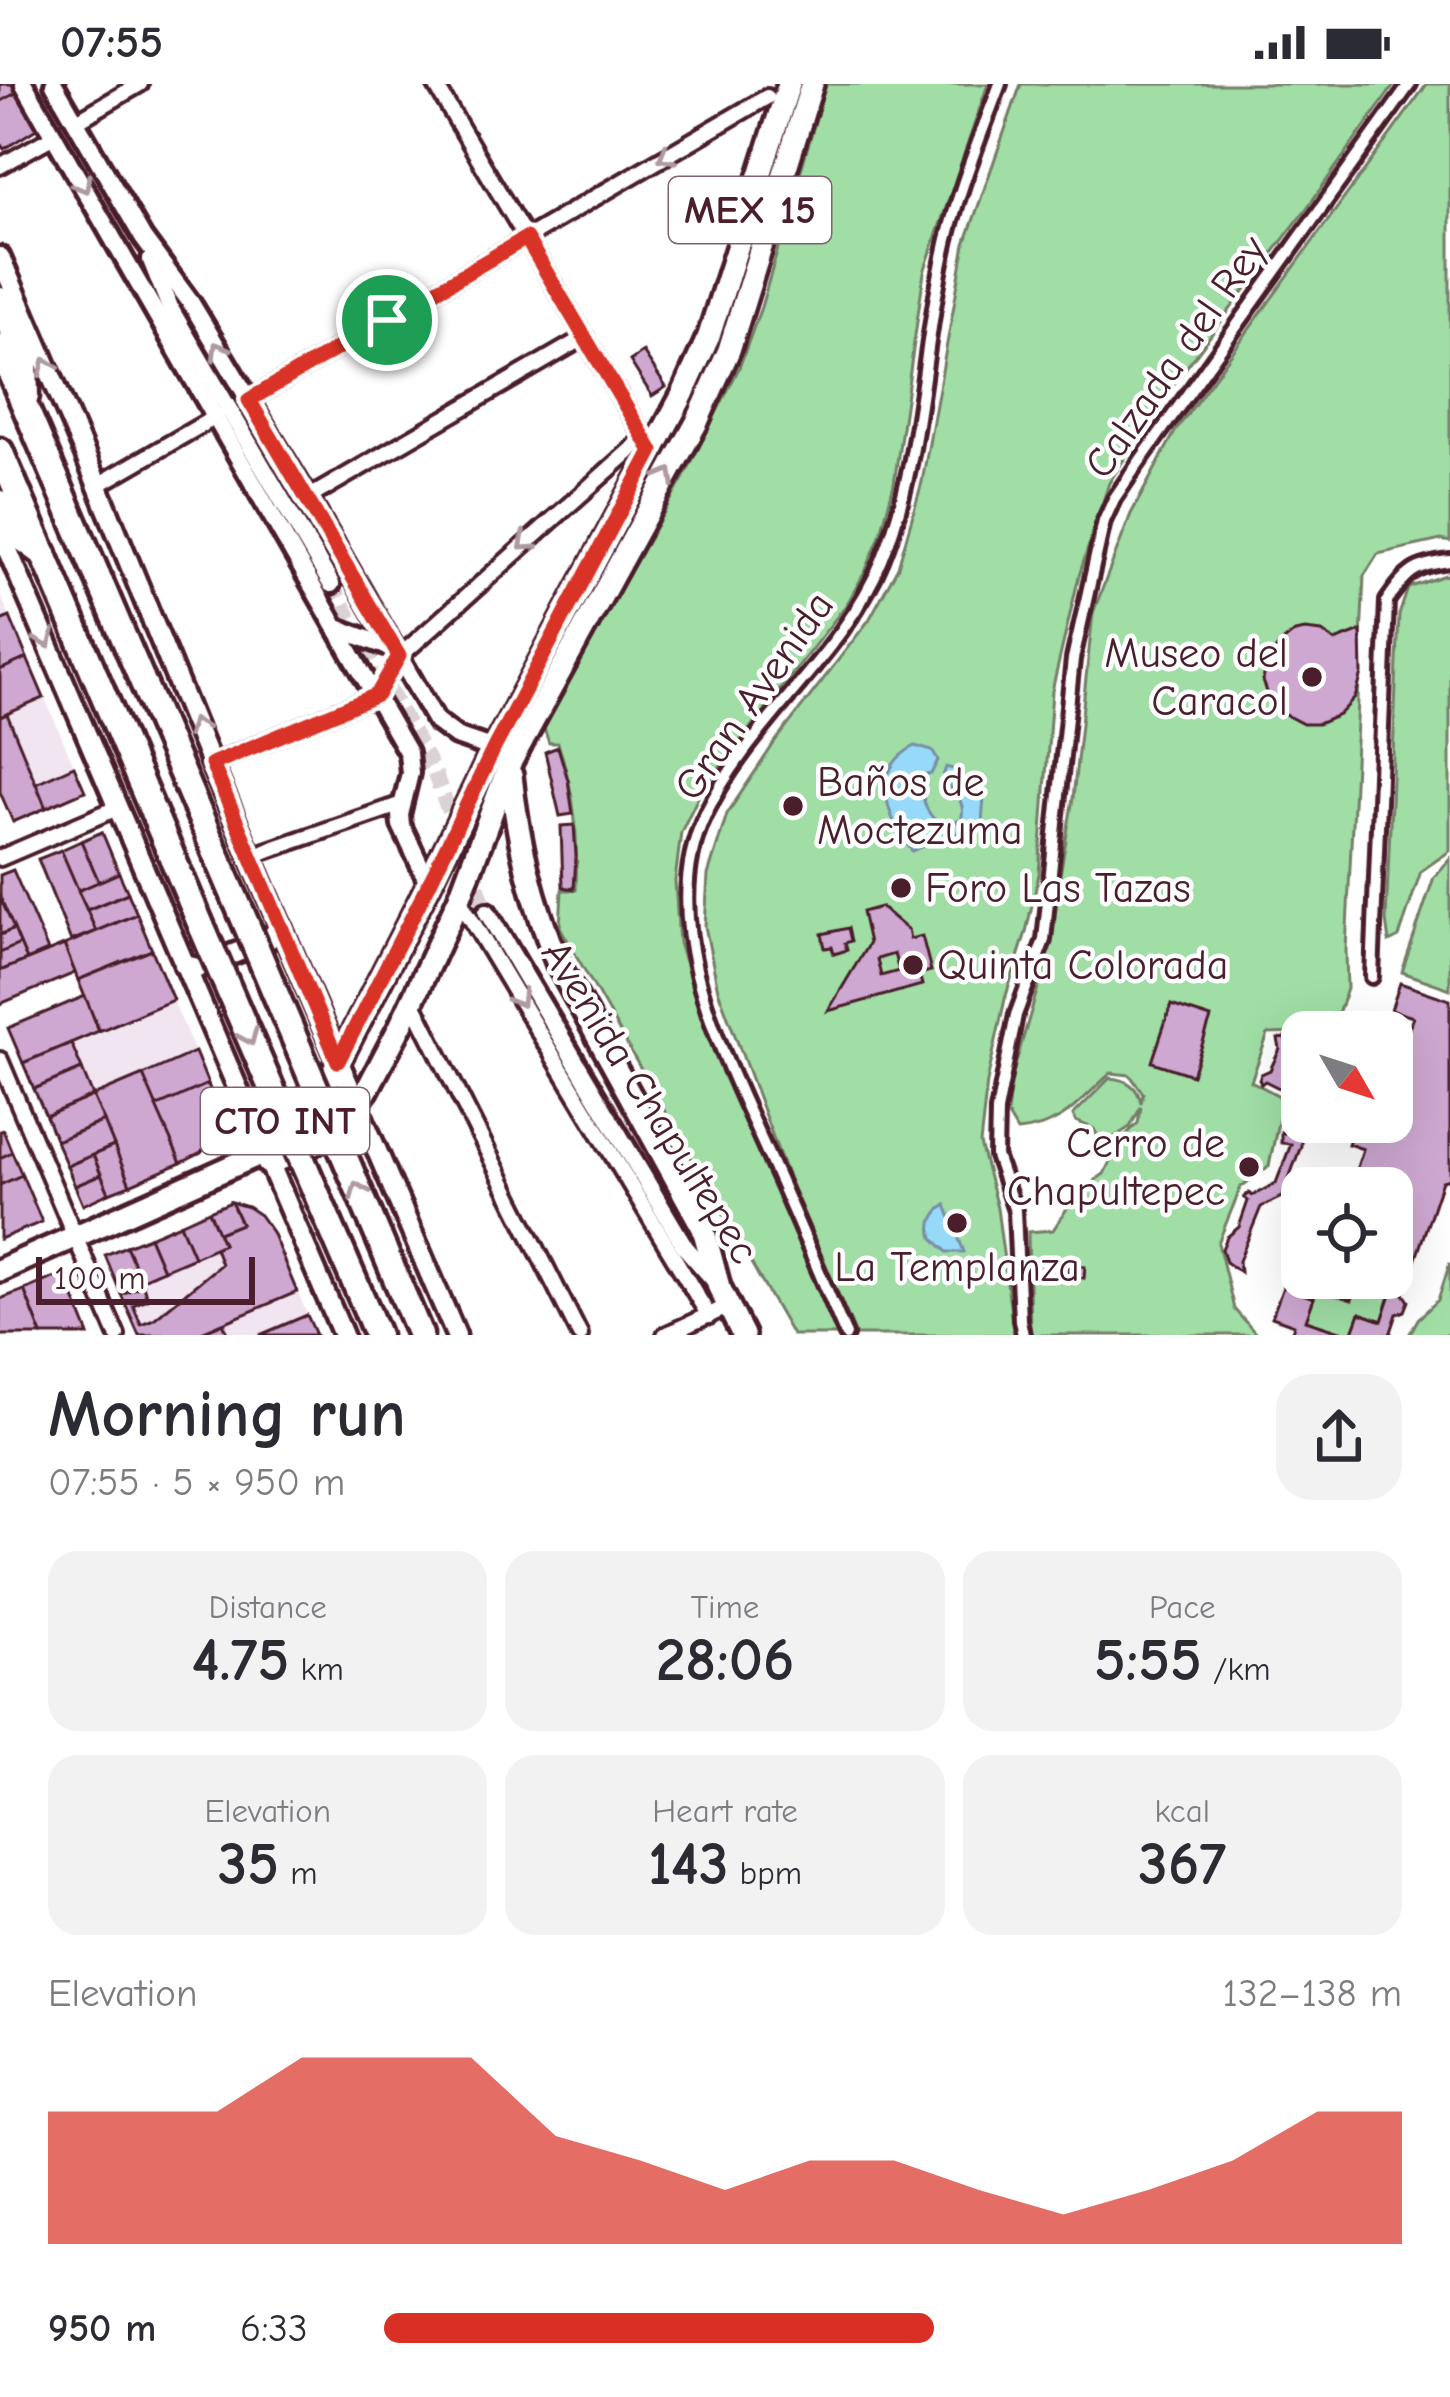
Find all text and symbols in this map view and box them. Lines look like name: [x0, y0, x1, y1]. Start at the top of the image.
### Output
text: 07:55: [60, 16, 163, 68]
one-way arrow: [657, 142, 679, 165]
one-way arrow: [69, 172, 92, 194]
road number: MEX 15: [669, 177, 831, 243]
street label: Calzada del Rey: [1074, 226, 1278, 488]
pin: [336, 269, 438, 371]
icon: arrive: [354, 287, 420, 353]
one-way arrow: [210, 341, 233, 363]
one-way arrow: [38, 357, 62, 378]
one-way arrow: [653, 467, 676, 488]
one-way arrow: [518, 529, 539, 550]
street label: Gran Avenida: [664, 582, 844, 810]
one-way arrow: [32, 628, 56, 649]
place label: Museo del Caracol: [1104, 629, 1288, 726]
marker: Museo del Caracol: [1299, 664, 1325, 690]
one-way arrow: [186, 717, 210, 738]
place label: Baños de Moctezuma: [817, 758, 1023, 855]
marker: Baños de Moctezuma: [780, 793, 806, 819]
place label: Foro Las Tazas: [925, 864, 1191, 913]
marker: Foro Las Tazas: [888, 875, 914, 901]
street label: Avenida Chapultepec: [531, 932, 769, 1272]
place label: Quinta Colorada: [937, 941, 1228, 990]
marker: Quinta Colorada: [900, 952, 926, 978]
one-way arrow: [505, 986, 528, 1008]
north arrow: [1281, 1011, 1413, 1143]
map controls: [1281, 1011, 1413, 1299]
one-way arrow: [235, 1025, 259, 1046]
road number: CTO INT: [201, 1088, 369, 1154]
place label: Cerro de Chapultepec: [1007, 1119, 1225, 1216]
marker: Cerro de Chapultepec: [1236, 1154, 1262, 1180]
button: locate: [1281, 1167, 1413, 1299]
one-way arrow: [349, 1180, 373, 1202]
marker: La Templanza: [944, 1210, 970, 1236]
place label: La Templanza: [834, 1243, 1080, 1292]
scale bar: [36, 1251, 255, 1304]
text: 100 m: [54, 1259, 146, 1297]
button: share: [1276, 1374, 1402, 1500]
text: Morning run: [48, 1377, 406, 1453]
text: 07:55 · 5 × 950 m: [48, 1460, 345, 1505]
text: Distance: [209, 1588, 327, 1626]
text: Time: [691, 1588, 759, 1626]
text: Pace: [1149, 1588, 1216, 1626]
text: 4.75: [192, 1626, 289, 1695]
text: 28:06: [656, 1626, 794, 1695]
text: 5:55: [1094, 1626, 1202, 1695]
text: km: [289, 1650, 344, 1688]
text: /km: [1202, 1650, 1271, 1688]
text: Elevation: [204, 1792, 331, 1830]
text: Heart rate: [652, 1792, 798, 1830]
text: kcal: [1155, 1792, 1210, 1830]
text: 35: [218, 1830, 279, 1899]
text: 143: [648, 1830, 729, 1899]
text: 367: [1138, 1830, 1226, 1899]
text: m: [279, 1854, 318, 1892]
text: bpm: [729, 1854, 802, 1892]
text: Elevation: [48, 1971, 197, 2016]
text: 132–138 m: [1222, 1971, 1402, 2016]
text: 950 m: [48, 2306, 156, 2351]
text: 6:33: [240, 2306, 308, 2351]

